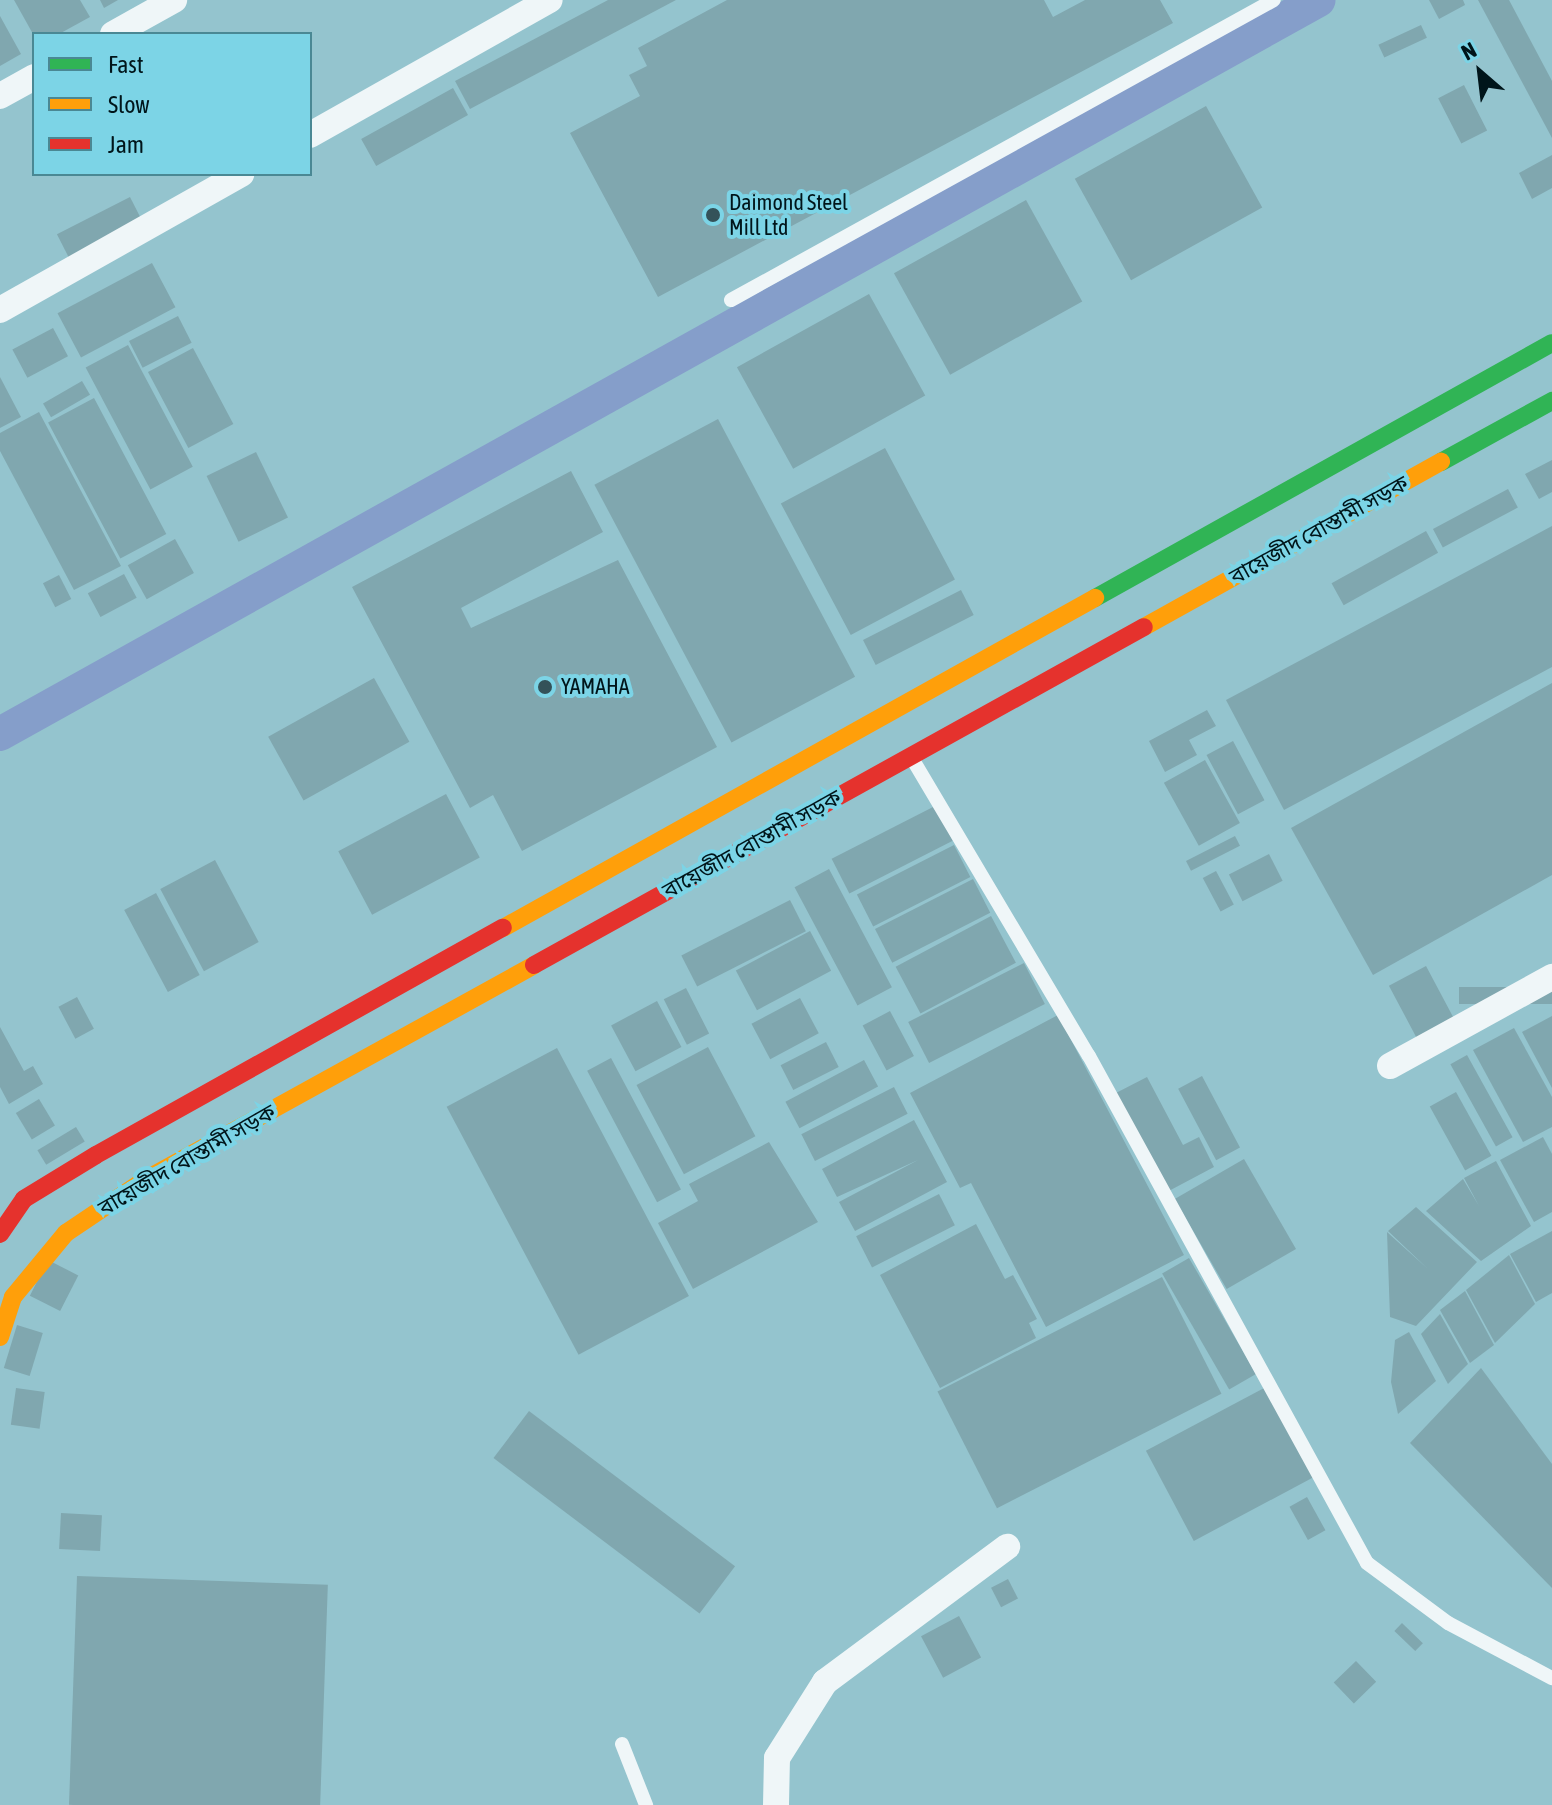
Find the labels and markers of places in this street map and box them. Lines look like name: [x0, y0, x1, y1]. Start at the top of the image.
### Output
place label: Daimond Steel Mill Ltd: [729, 189, 848, 240]
marker: Daimond Steel Mill Ltd: [704, 206, 722, 224]
place label: YAMAHA: [561, 674, 630, 700]
marker: YAMAHA: [536, 678, 554, 696]

